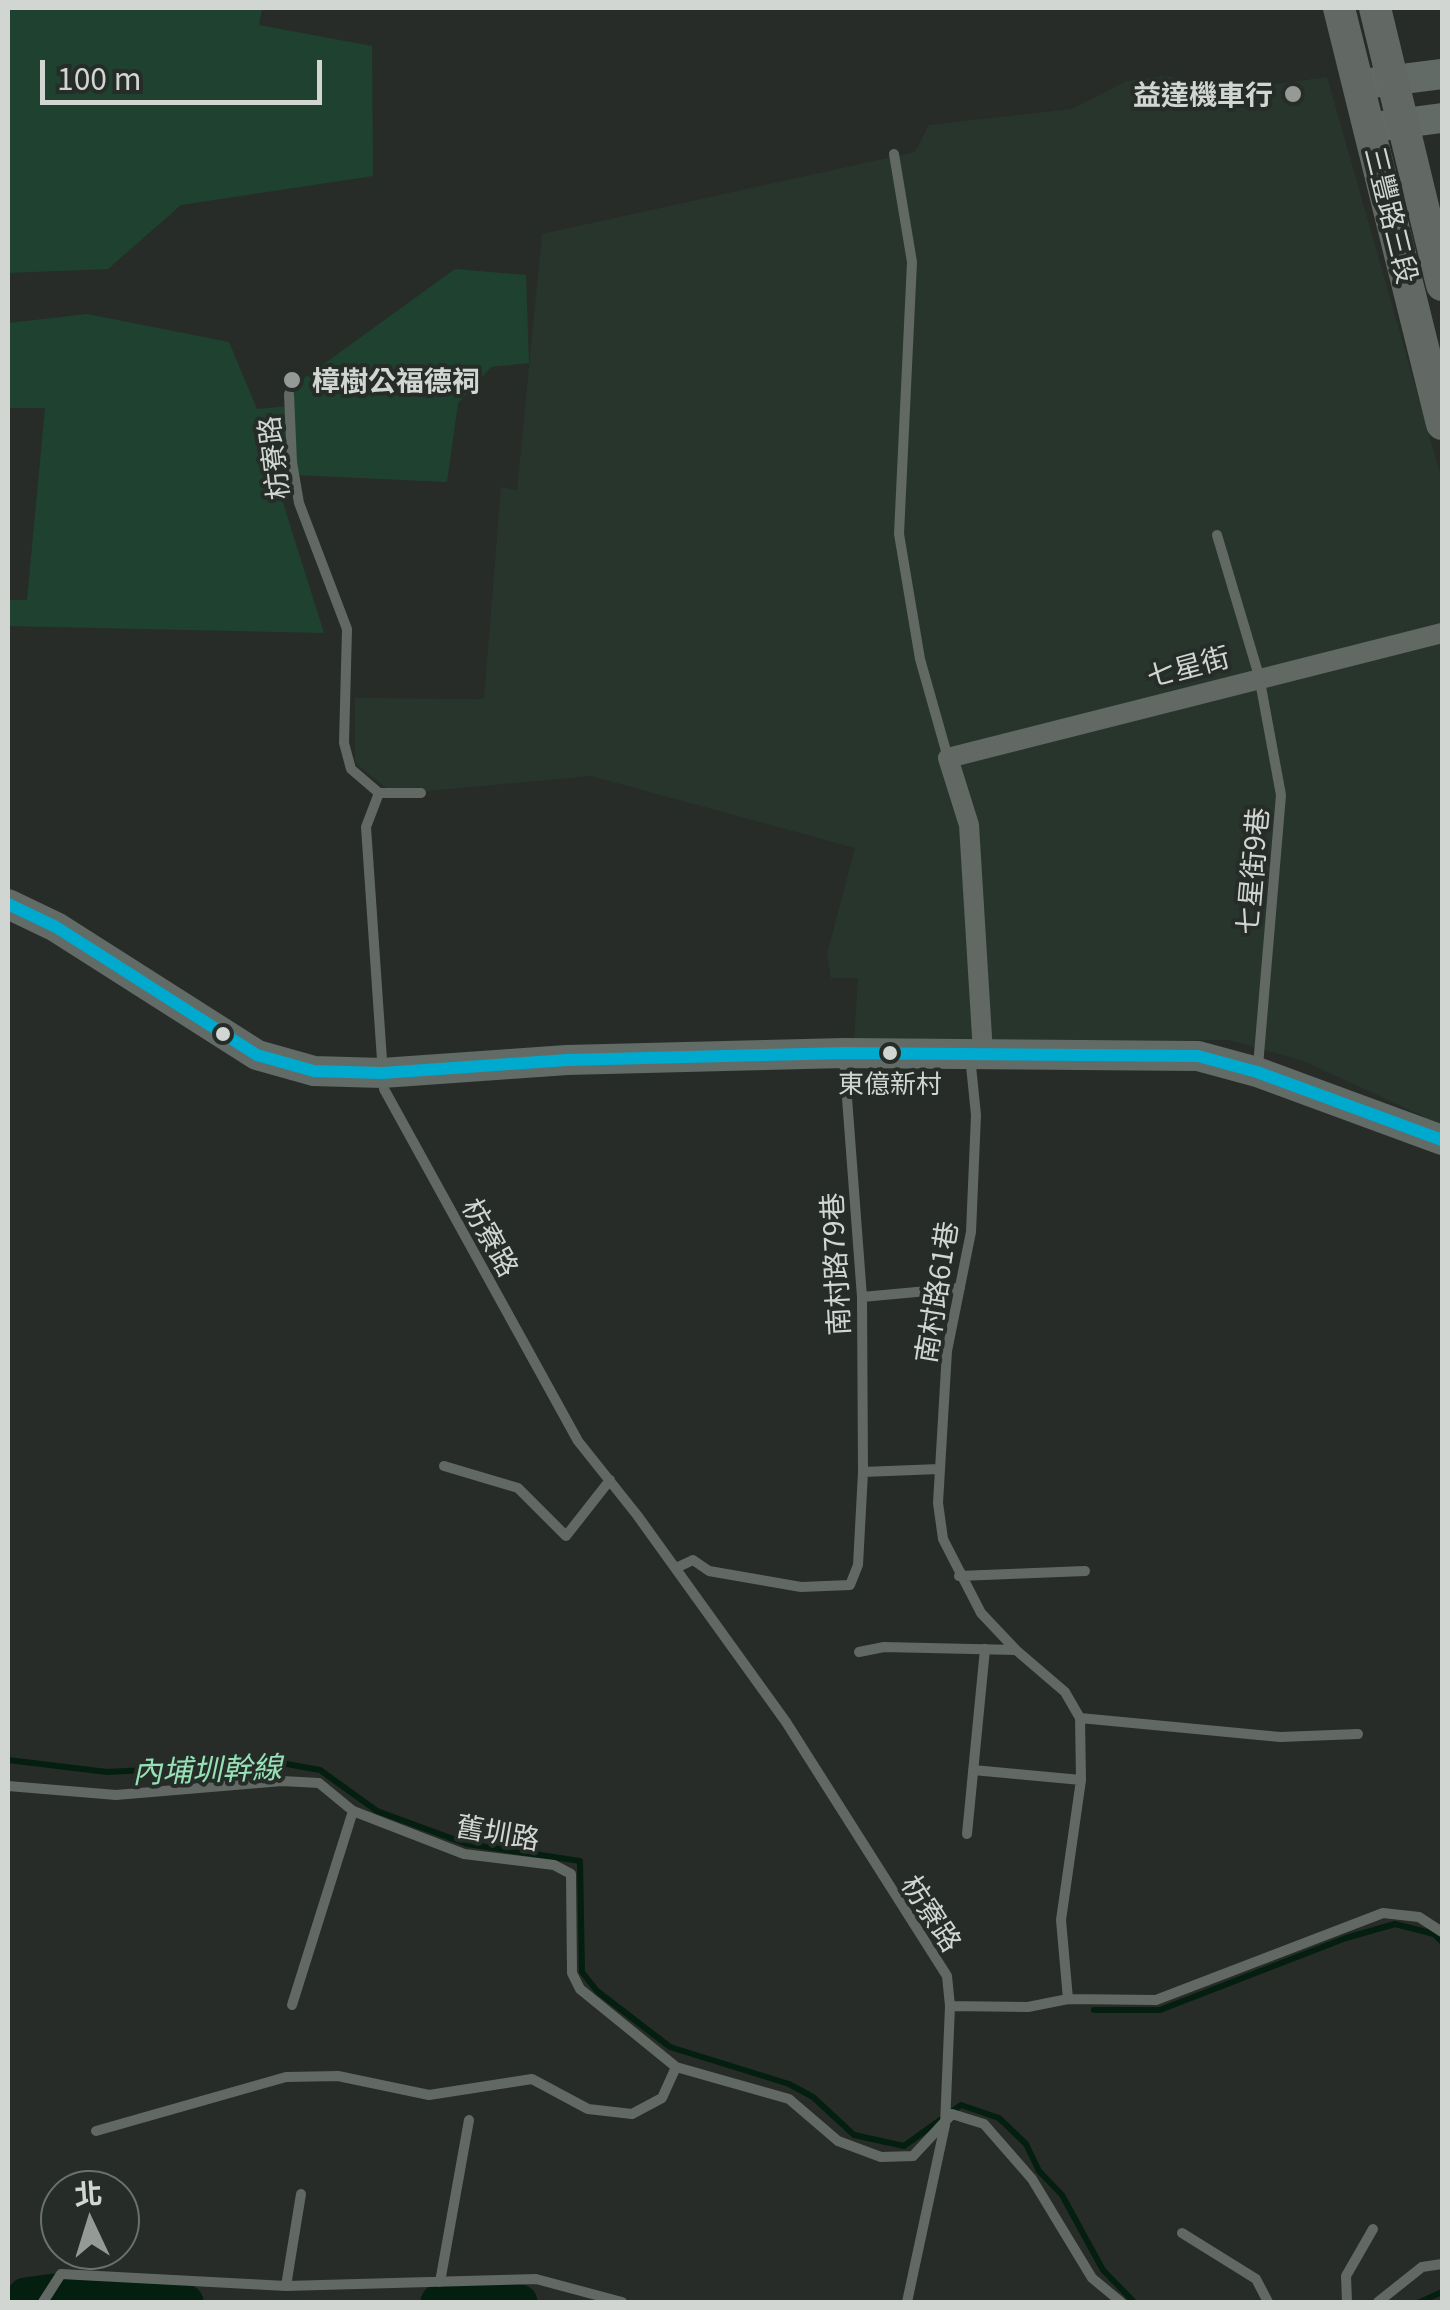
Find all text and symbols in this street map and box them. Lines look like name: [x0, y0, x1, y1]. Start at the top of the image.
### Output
scale bar: [45, 40, 328, 102]
text: 100 m: [57, 55, 141, 99]
place label: 益達機車行: [1133, 77, 1273, 111]
marker: 益達機車行: [1282, 83, 1304, 105]
street label: 三豐路三段: [1359, 143, 1425, 287]
place label: 樟樹公福德祠: [312, 363, 480, 397]
marker: 樟樹公福德祠: [281, 369, 303, 391]
street label: 枋寮路: [251, 414, 295, 502]
street label: 七星街: [1143, 639, 1233, 693]
street label: 七星街9巷: [1230, 806, 1274, 936]
unlabelled marker: [213, 1024, 233, 1044]
marker: 東億新村: [880, 1043, 900, 1063]
place label: 東億新村: [838, 1067, 942, 1099]
street label: 枋寮路: [456, 1192, 526, 1282]
street label: 南村路79巷: [814, 1192, 856, 1336]
street label: 南村路61巷: [908, 1219, 964, 1365]
water label: 內埔圳幹線: [131, 1748, 283, 1790]
street label: 舊圳路: [454, 1808, 542, 1856]
street label: 枋寮路: [895, 1869, 969, 1957]
north arrow: [40, 2170, 140, 2270]
text: 北: [73, 2171, 103, 2213]

